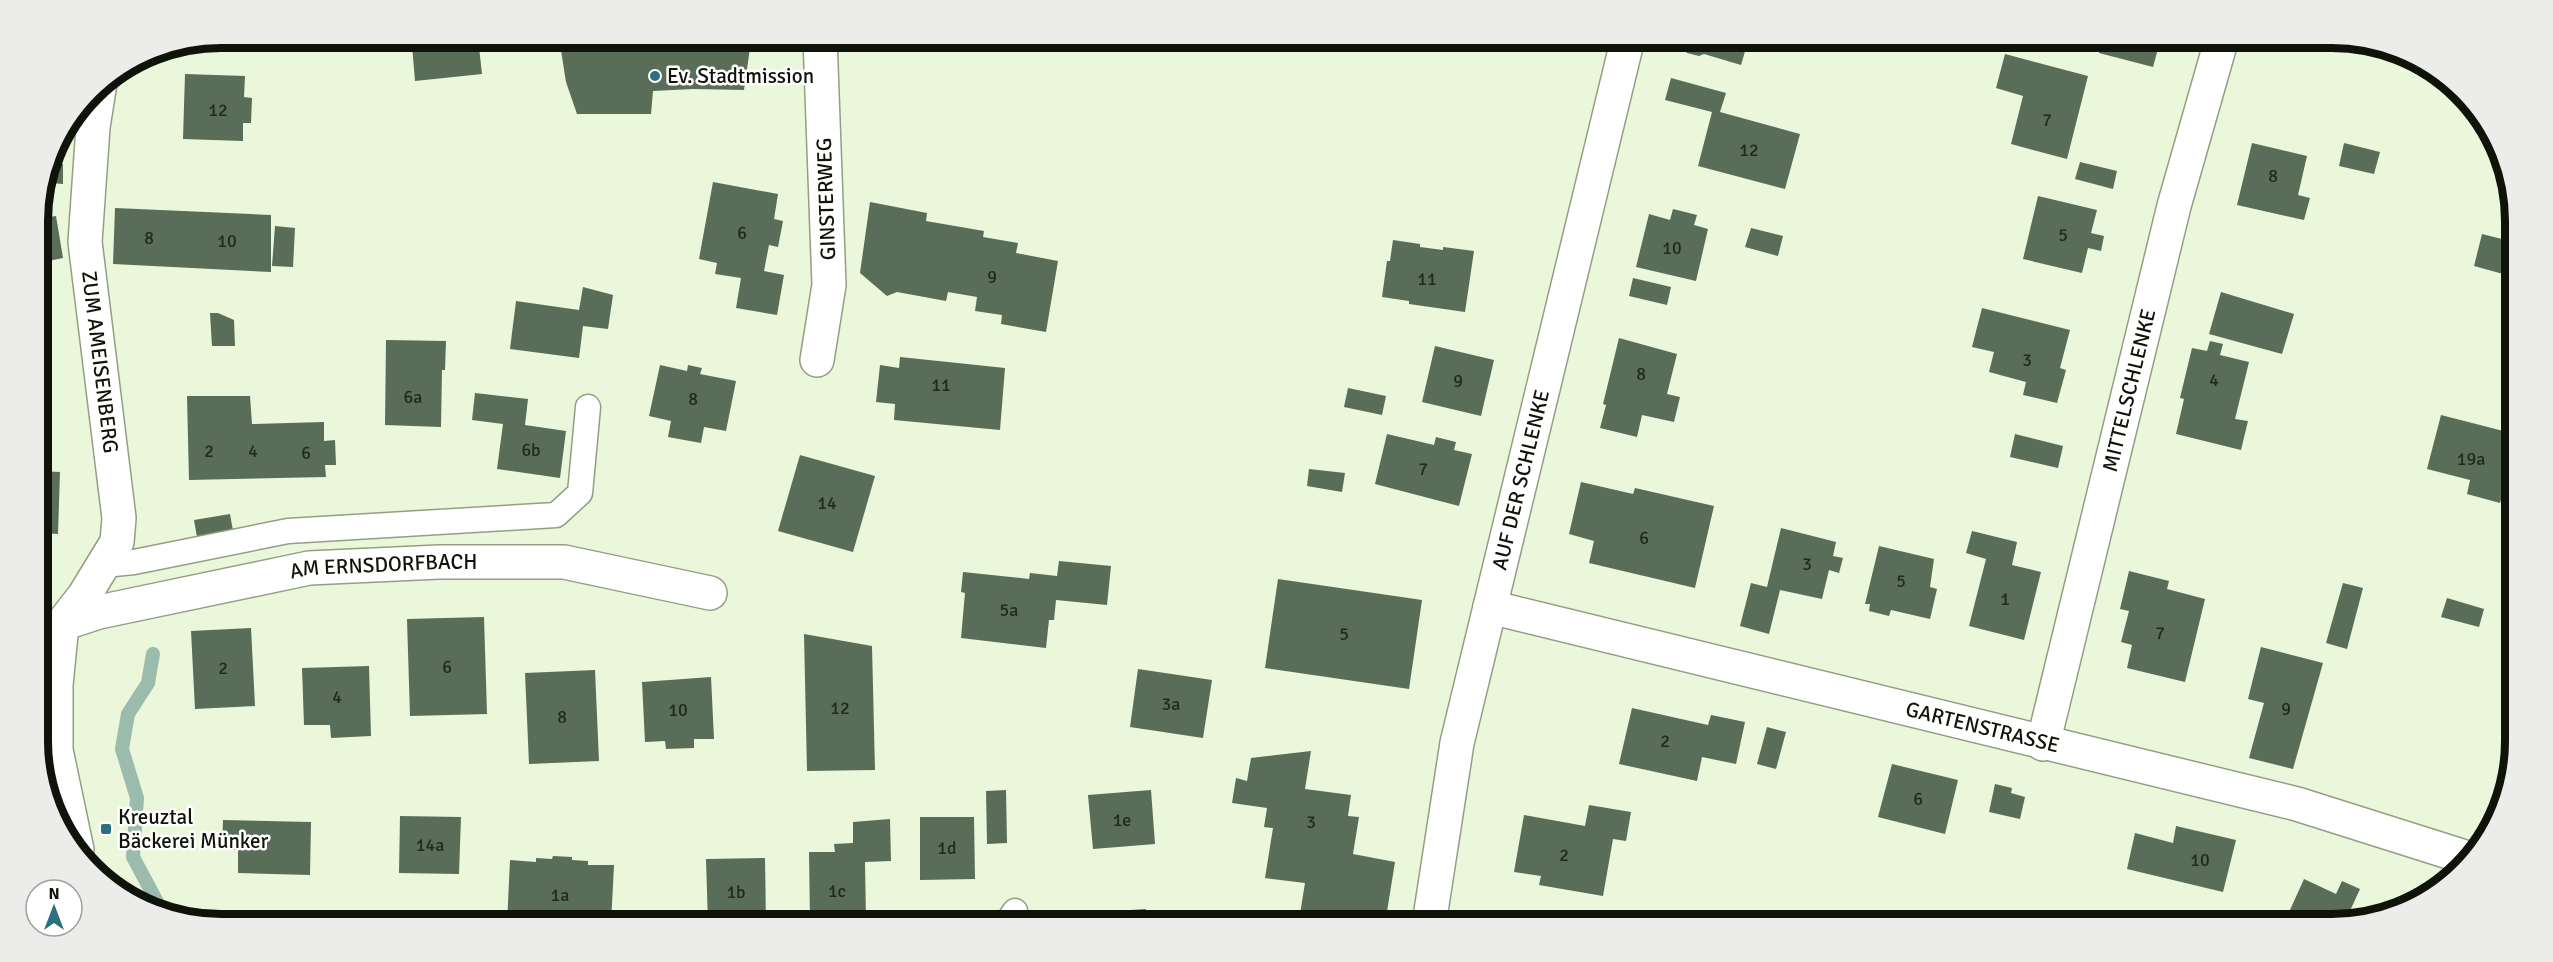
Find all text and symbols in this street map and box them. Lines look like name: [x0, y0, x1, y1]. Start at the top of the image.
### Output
place label: Ev. Stadtmission: [667, 63, 814, 89]
marker: Ev. Stadtmission: [648, 69, 662, 83]
house number: 12: [208, 99, 228, 121]
house number: 7: [2042, 109, 2052, 131]
street label: GINSTERWEG: [811, 137, 841, 261]
house number: 12: [1739, 139, 1759, 161]
house number: 8: [2268, 165, 2278, 187]
house number: 6: [737, 222, 747, 244]
house number: 5: [2058, 224, 2068, 246]
house number: 8: [144, 227, 154, 249]
house number: 10: [217, 230, 237, 252]
house number: 10: [1662, 237, 1682, 259]
house number: 9: [987, 266, 997, 288]
house number: 11: [1417, 268, 1437, 290]
street label: ZUM AMEISENBERG: [76, 269, 124, 455]
street label: MITTELSCHLENKE: [2097, 306, 2161, 475]
house number: 3: [2022, 349, 2032, 371]
house number: 8: [1636, 363, 1646, 385]
house number: 4: [2209, 369, 2219, 391]
house number: 9: [1453, 370, 1463, 392]
house number: 11: [931, 374, 951, 396]
house number: 6a: [404, 386, 422, 408]
street label: AUF DER SCHLENKE: [1486, 387, 1555, 573]
house number: 8: [688, 388, 698, 410]
house number: 6b: [521, 439, 541, 461]
house number: 2: [204, 440, 214, 462]
house number: 4: [248, 440, 258, 462]
house number: 6: [301, 442, 311, 464]
house number: 19a: [2457, 448, 2485, 470]
house number: 7: [1418, 458, 1428, 480]
house number: 14: [817, 492, 837, 514]
house number: 6: [1639, 527, 1649, 549]
street label: AM ERNSDORFBACH: [287, 549, 477, 585]
house number: 3: [1802, 553, 1812, 575]
house number: 5: [1896, 570, 1906, 592]
house number: 1: [2000, 588, 2010, 610]
house number: 5a: [1000, 599, 1018, 621]
house number: 7: [2155, 622, 2165, 644]
house number: 5: [1339, 623, 1349, 645]
house number: 6: [442, 656, 452, 678]
house number: 2: [218, 657, 228, 679]
house number: 4: [332, 686, 342, 708]
house number: 3a: [1162, 693, 1180, 715]
street label: GARTENSTRASSE: [1903, 696, 2062, 759]
house number: 12: [830, 697, 850, 719]
house number: 9: [2281, 698, 2291, 720]
house number: 10: [668, 699, 688, 721]
house number: 8: [557, 706, 567, 728]
house number: 2: [1660, 730, 1670, 752]
house number: 6: [1913, 788, 1923, 810]
place label: Kreuztal Bäckerei Münker: [118, 804, 268, 854]
house number: 1e: [1113, 809, 1131, 831]
house number: 3: [1306, 811, 1316, 833]
marker: Kreuztal Bäckerei Münker: [99, 822, 113, 836]
house number: 14a: [416, 834, 444, 856]
house number: 1d: [937, 837, 957, 859]
house number: 2: [1559, 844, 1569, 866]
house number: 10: [2190, 849, 2210, 871]
north arrow: [24, 878, 84, 938]
house number: 1c: [828, 880, 846, 902]
house number: 1b: [726, 881, 746, 903]
text: N: [48, 884, 60, 904]
house number: 1a: [551, 884, 569, 906]

